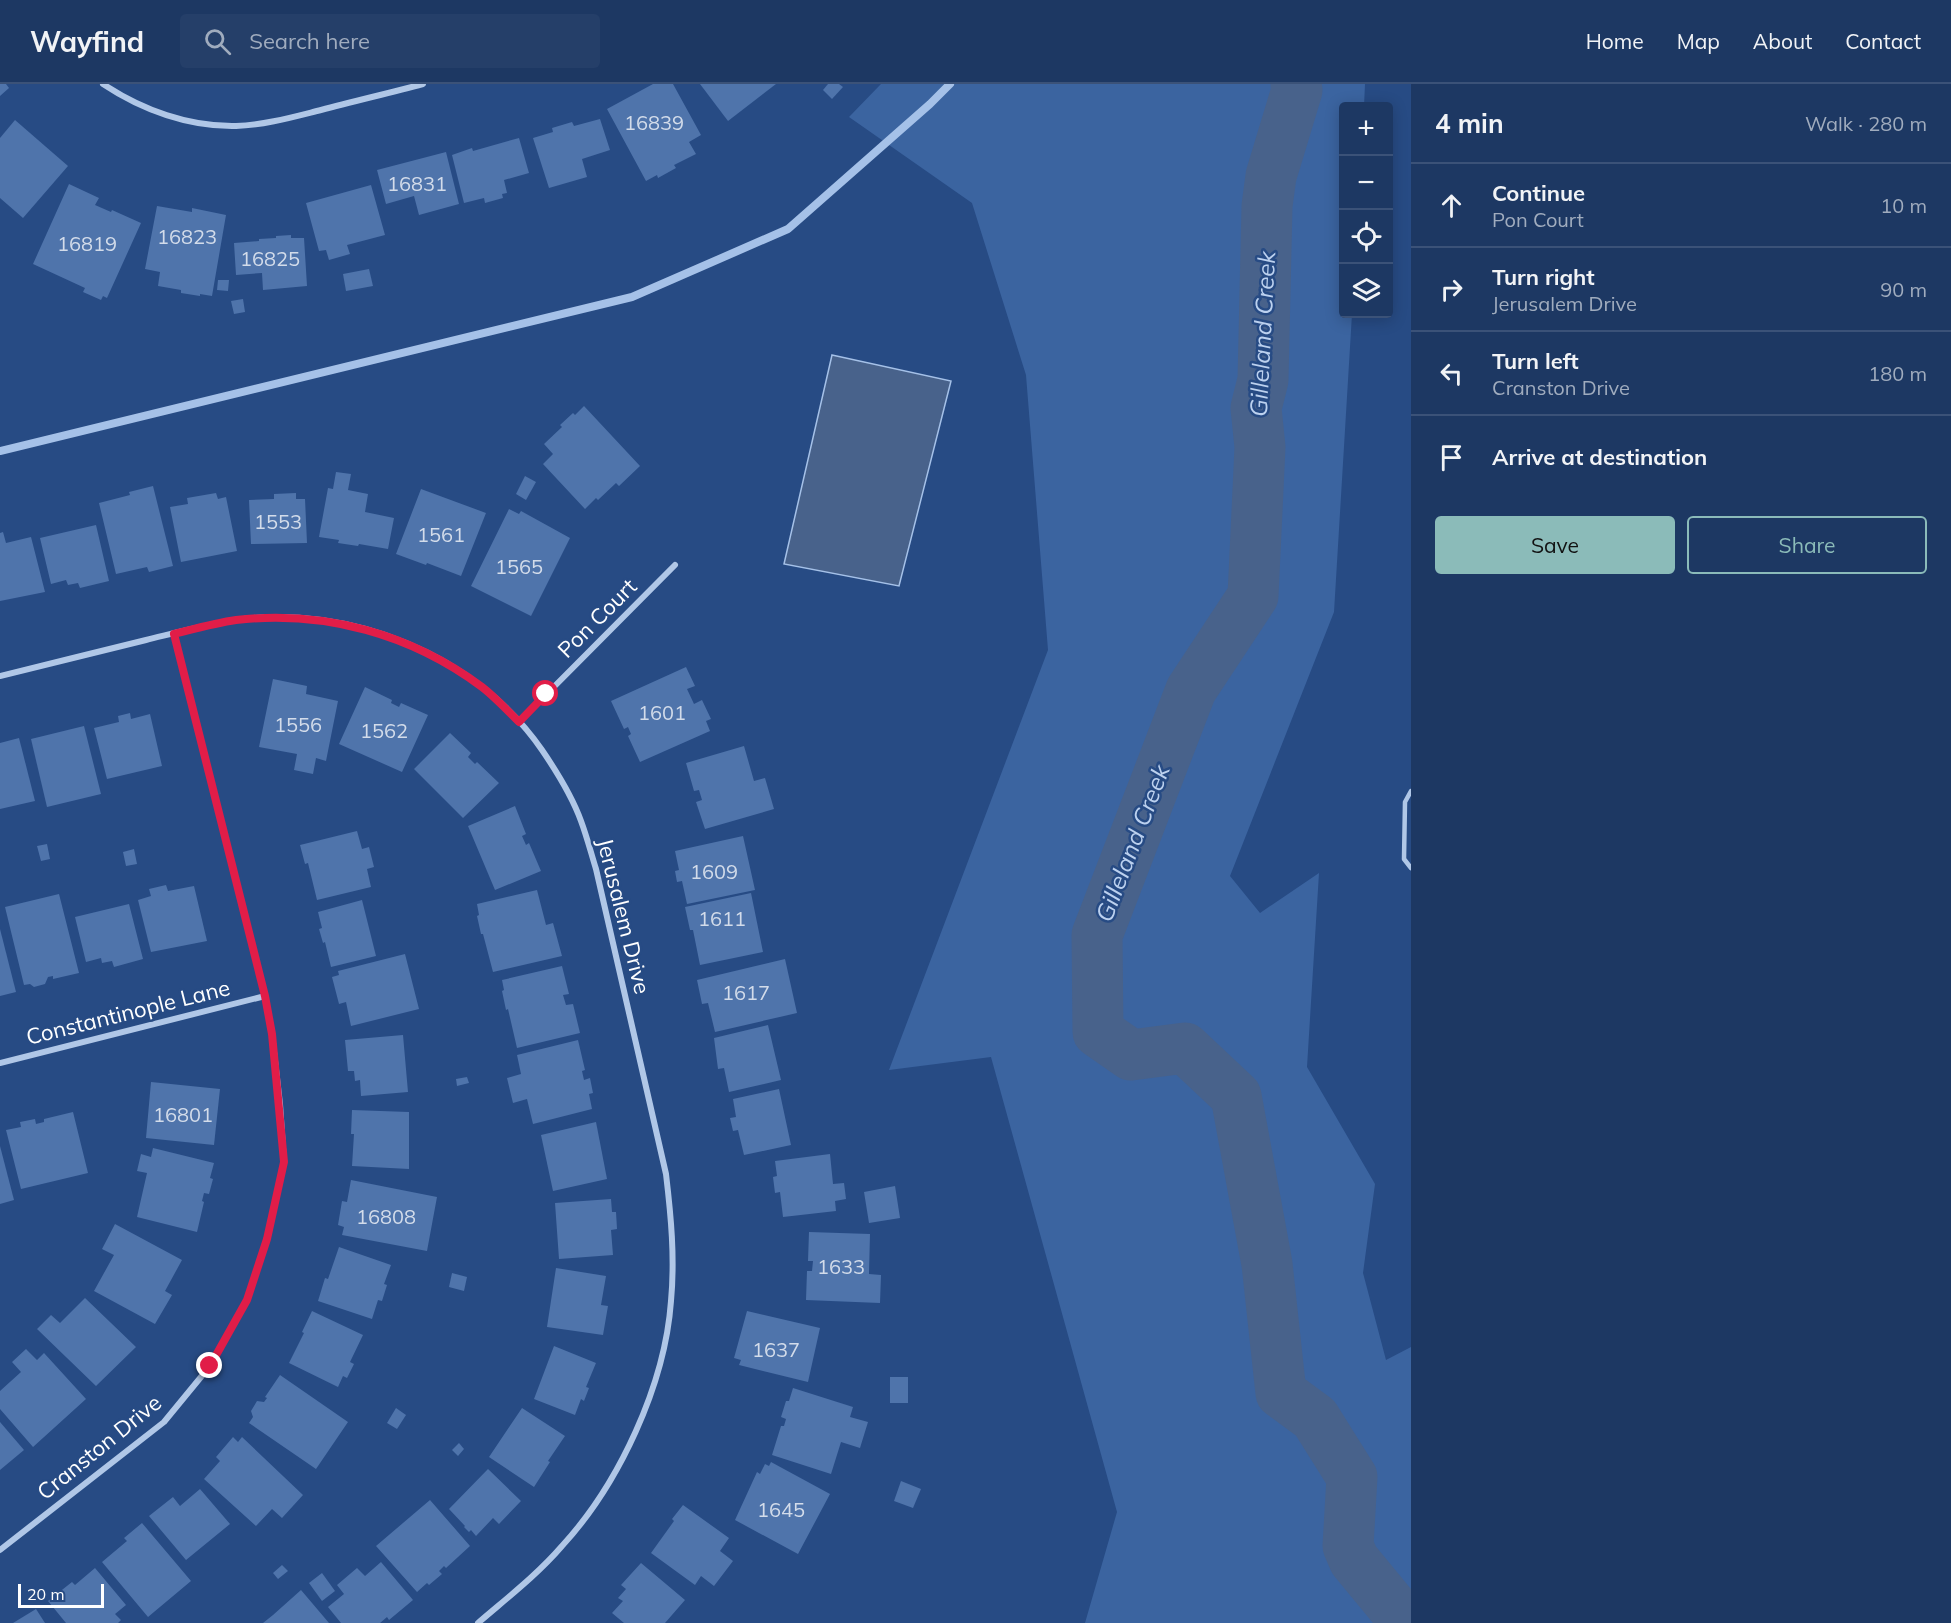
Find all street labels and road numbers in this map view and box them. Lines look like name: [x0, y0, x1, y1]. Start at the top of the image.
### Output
street label: Pon Court: [551, 572, 643, 664]
street label: Jerusalem Drive: [591, 835, 657, 997]
street label: Constantinople Lane: [23, 973, 233, 1051]
street label: Cranston Drive: [31, 1388, 167, 1506]

